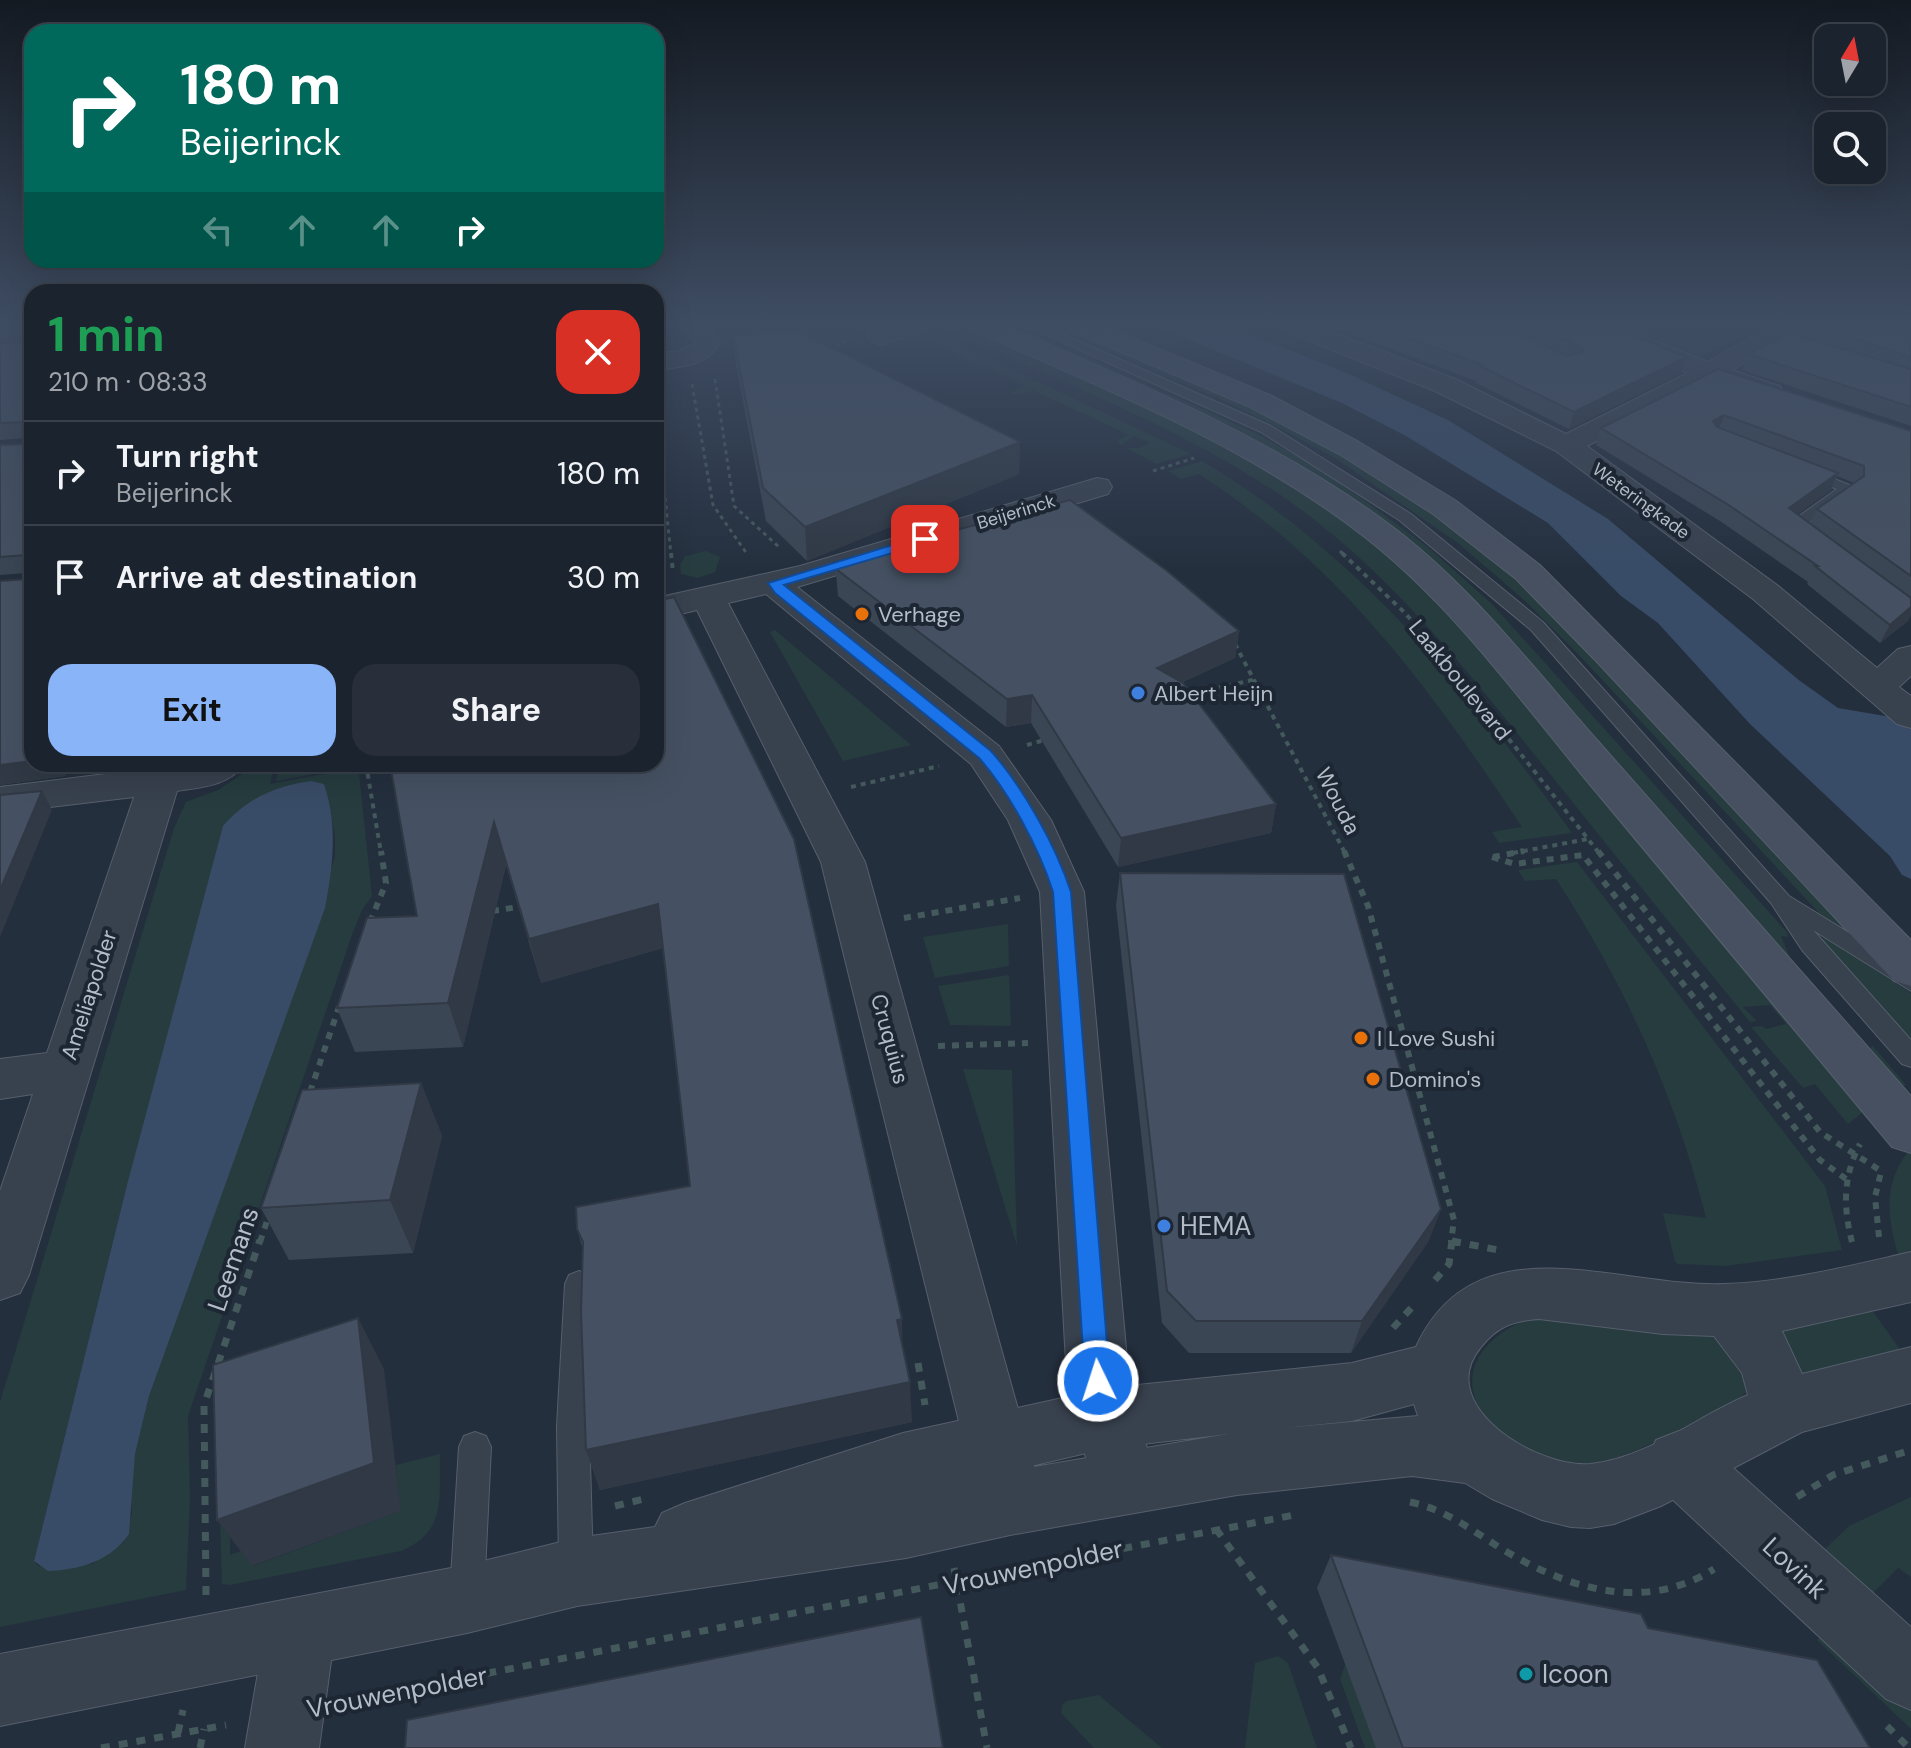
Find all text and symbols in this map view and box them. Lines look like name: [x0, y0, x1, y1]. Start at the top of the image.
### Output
north arrow: [1814, 24, 1886, 96]
map controls: [1814, 24, 1886, 184]
text: 180 m: [180, 48, 341, 121]
icon: right: [48, 56, 152, 160]
button: search: [1814, 112, 1886, 184]
text: Beijerinck: [180, 119, 341, 166]
icon: left: [196, 208, 240, 252]
icon: ahead: [280, 208, 324, 252]
icon: ahead: [364, 208, 408, 252]
icon: right: [448, 208, 492, 252]
text: 1 min: [48, 303, 165, 366]
button: close: [556, 310, 640, 394]
text: 210 m · 08:33: [48, 365, 208, 399]
text: Turn right: [116, 437, 259, 476]
icon: right: [48, 451, 92, 495]
text: 180 m: [557, 454, 640, 493]
street label: Weteringkade: [1587, 457, 1695, 545]
text: Beijerinck: [116, 476, 233, 510]
street label: Beijerinck: [974, 489, 1058, 535]
pin: [891, 505, 959, 573]
icon: arrive: [903, 517, 947, 561]
icon: arrive: [48, 555, 92, 599]
text: Arrive at destination: [116, 558, 417, 597]
text: 30 m: [567, 558, 640, 597]
place label: Verhage: [878, 600, 961, 629]
marker: Verhage: [853, 605, 871, 623]
street label: Laakboulevard: [1402, 614, 1518, 746]
button: Exit: [48, 664, 336, 756]
button: Share: [352, 664, 640, 756]
place label: Albert Heijn: [1154, 679, 1273, 708]
marker: Albert Heijn: [1129, 684, 1147, 702]
street label: Wouda: [1309, 763, 1367, 839]
street label: Ameliapolder: [54, 926, 124, 1064]
street label: Cruquius: [864, 991, 916, 1087]
place label: I Love Sushi: [1377, 1024, 1495, 1053]
marker: I Love Sushi: [1352, 1029, 1370, 1047]
place label: Domino's: [1389, 1065, 1481, 1094]
marker: Domino's: [1364, 1070, 1382, 1088]
street label: Leemans: [199, 1202, 267, 1316]
place label: HEMA: [1180, 1209, 1252, 1243]
marker: HEMA: [1155, 1217, 1173, 1235]
position arrow: [1056, 1339, 1140, 1423]
street label: Lovink: [1756, 1530, 1834, 1606]
street label: Vrouwenpolder: [940, 1531, 1126, 1603]
place label: Icoon: [1542, 1657, 1609, 1691]
street label: Vrouwenpolder: [304, 1658, 490, 1726]
marker: Icoon: [1517, 1665, 1535, 1683]

